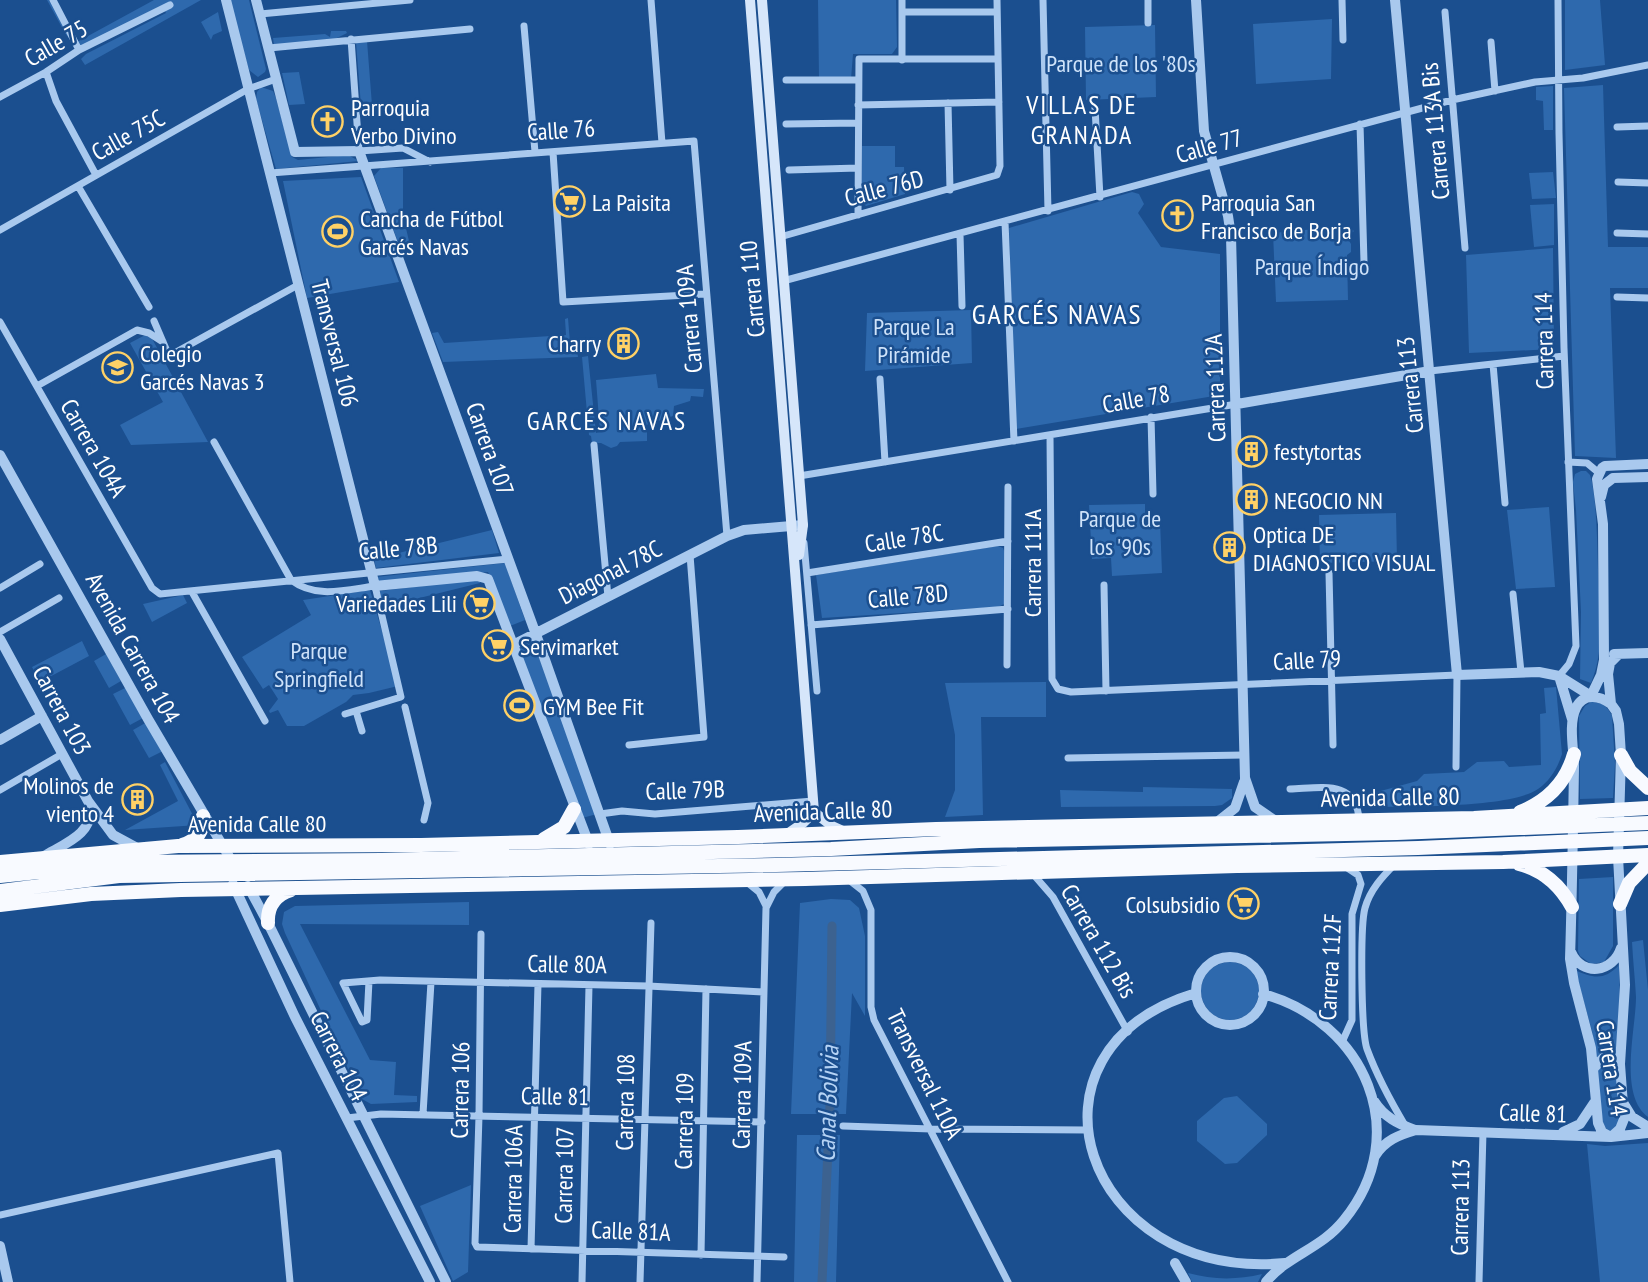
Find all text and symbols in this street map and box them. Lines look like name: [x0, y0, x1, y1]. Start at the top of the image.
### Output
street label: Calle 75: [19, 13, 93, 73]
park label: Parque de los '80s: [1046, 48, 1196, 79]
street label: Carrera 113A Bis: [1414, 61, 1456, 201]
district label: VILLAS DE GRANADA: [1025, 88, 1138, 151]
place label: Parroquia Verbo Divino: [350, 92, 457, 151]
street label: Calle 75C: [86, 102, 170, 168]
church icon: Parroquia Verbo Divino: [311, 104, 345, 138]
street label: Calle 76: [526, 112, 596, 148]
street label: Calle 77: [1172, 122, 1246, 170]
street label: Calle 76D: [841, 163, 927, 213]
supermarket icon: La Paisita: [552, 185, 586, 219]
place label: La Paisita: [592, 187, 671, 218]
place label: Parroquia San Francisco de Borja: [1201, 187, 1351, 246]
church icon: Parroquia San Francisco de Borja: [1161, 199, 1195, 233]
place label: Cancha de Fútbol Garcés Navas: [360, 203, 504, 262]
sports icon: Cancha de Fútbol Garcés Navas: [320, 215, 354, 249]
street label: Carrera 110: [732, 239, 772, 339]
park label: Parque Índigo: [1255, 251, 1369, 282]
street label: Carrera 109A: [669, 263, 709, 374]
street label: Transversal 106: [304, 276, 366, 410]
street label: Carrera 114: [1528, 292, 1560, 390]
district label: GARCÉS NAVAS: [972, 295, 1142, 332]
park label: Parque La Pirámide: [873, 311, 955, 370]
building icon: Charry: [607, 326, 641, 360]
place label: Charry: [548, 328, 601, 359]
street label: Carrera 112A: [1198, 333, 1232, 443]
street label: Carrera 113: [1390, 335, 1430, 435]
place label: Colegio Garcés Navas 3: [140, 338, 265, 397]
school or university icon: Colegio Garcés Navas 3: [100, 350, 134, 384]
street label: Calle 78: [1100, 378, 1172, 420]
street label: Carrera 104A: [53, 393, 135, 503]
street label: Carrera 107: [459, 398, 521, 500]
district label: GARCÉS NAVAS: [527, 404, 687, 437]
building icon: festytortas: [1234, 434, 1268, 468]
place label: festytortas: [1274, 436, 1362, 467]
building icon: NEGOCIO NN: [1234, 483, 1268, 517]
place label: NEGOCIO NN: [1274, 485, 1383, 516]
park label: Parque de los '90s: [1079, 503, 1161, 562]
street label: Carrera 111A: [1017, 508, 1048, 617]
street label: Calle 78C: [863, 517, 945, 559]
place label: Optica DE DIAGNOSTICO VISUAL: [1253, 519, 1436, 578]
street label: Calle 78B: [357, 529, 439, 567]
building icon: Optica DE DIAGNOSTICO VISUAL: [1213, 531, 1247, 565]
street label: Diagonal 78C: [553, 533, 667, 611]
street label: Avenida Carrera 104: [79, 567, 187, 729]
street label: Calle 78D: [866, 577, 950, 615]
supermarket icon: Variedades Lili: [463, 586, 497, 620]
place label: Variedades Lili: [335, 588, 457, 619]
supermarket icon: Servimarket: [480, 629, 514, 663]
place label: Servimarket: [520, 631, 619, 662]
park label: Parque Springfield: [274, 635, 364, 694]
street label: Calle 79: [1272, 643, 1342, 677]
street label: Carrera 103: [26, 660, 98, 760]
sports icon: GYM Bee Fit: [503, 689, 537, 723]
place label: GYM Bee Fit: [543, 691, 644, 722]
place label: Molinos de viento 4: [23, 770, 114, 829]
street label: Calle 79B: [645, 773, 725, 807]
street label: Avenida Calle 80: [1320, 780, 1460, 814]
building icon: Molinos de viento 4: [120, 782, 154, 816]
street label: Avenida Calle 80: [753, 793, 893, 829]
street label: Avenida Calle 80: [188, 808, 326, 839]
street label: Carrera 112 Bis: [1054, 878, 1144, 1004]
supermarket icon: Colsubsidio: [1226, 887, 1260, 921]
place label: Colsubsidio: [1125, 889, 1220, 920]
street label: Carrera 112F: [1312, 913, 1348, 1021]
street label: Calle 80A: [527, 948, 608, 980]
street label: Transversal 110A: [880, 1004, 970, 1145]
street label: Carrera 104: [303, 1006, 375, 1106]
street label: Carrera 114: [1589, 1018, 1635, 1119]
street label: Carrera 109A: [726, 1040, 758, 1149]
street label: Carrera 106: [444, 1041, 476, 1139]
water label: Canal Bolivia: [808, 1044, 846, 1163]
street label: Carrera 108: [609, 1053, 641, 1151]
street label: Carrera 109: [668, 1072, 700, 1170]
street label: Calle 81: [521, 1080, 589, 1112]
street label: Calle 81: [1498, 1096, 1568, 1130]
street label: Carrera 106A: [497, 1124, 529, 1233]
street label: Carrera 107: [548, 1126, 580, 1224]
street label: Carrera 113: [1444, 1158, 1476, 1256]
street label: Calle 81A: [591, 1214, 672, 1248]

